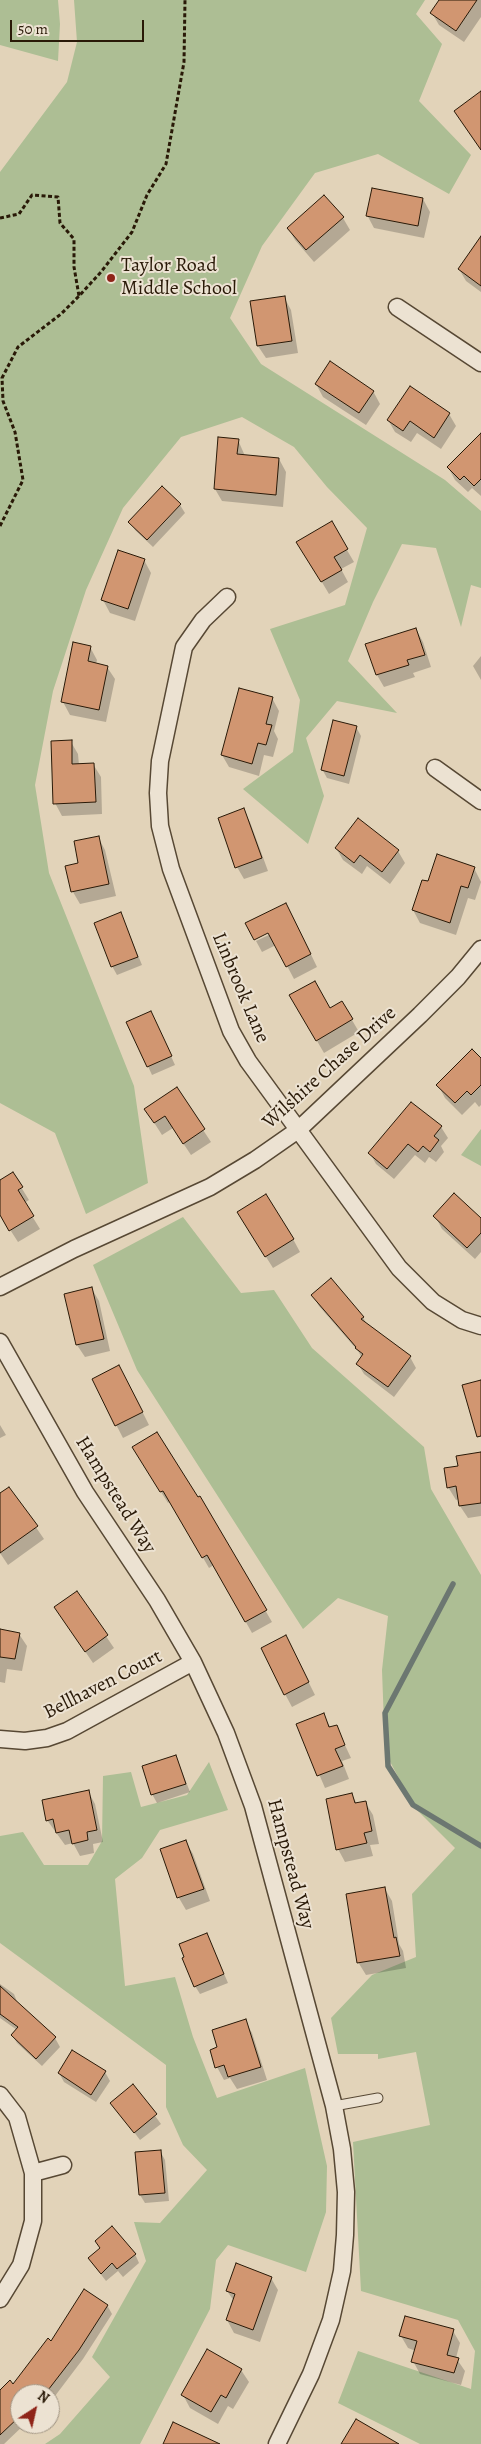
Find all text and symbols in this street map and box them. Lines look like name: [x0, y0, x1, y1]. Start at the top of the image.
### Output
scale bar: [12, 10, 146, 42]
text: 50 m: [18, 19, 48, 39]
place label: Taylor Road Middle School: [121, 254, 237, 301]
marker: Taylor Road Middle School: [105, 272, 117, 284]
street label: Linbrook Lane: [206, 929, 274, 1047]
street label: Wilshire Chase Drive: [258, 1002, 402, 1134]
street label: Hampstead Way: [69, 1432, 161, 1558]
street label: Bellhaven Court: [40, 1645, 166, 1725]
street label: Hampstead Way: [261, 1796, 319, 1932]
north arrow: [10, 2384, 60, 2434]
text: N: [34, 2386, 53, 2408]

